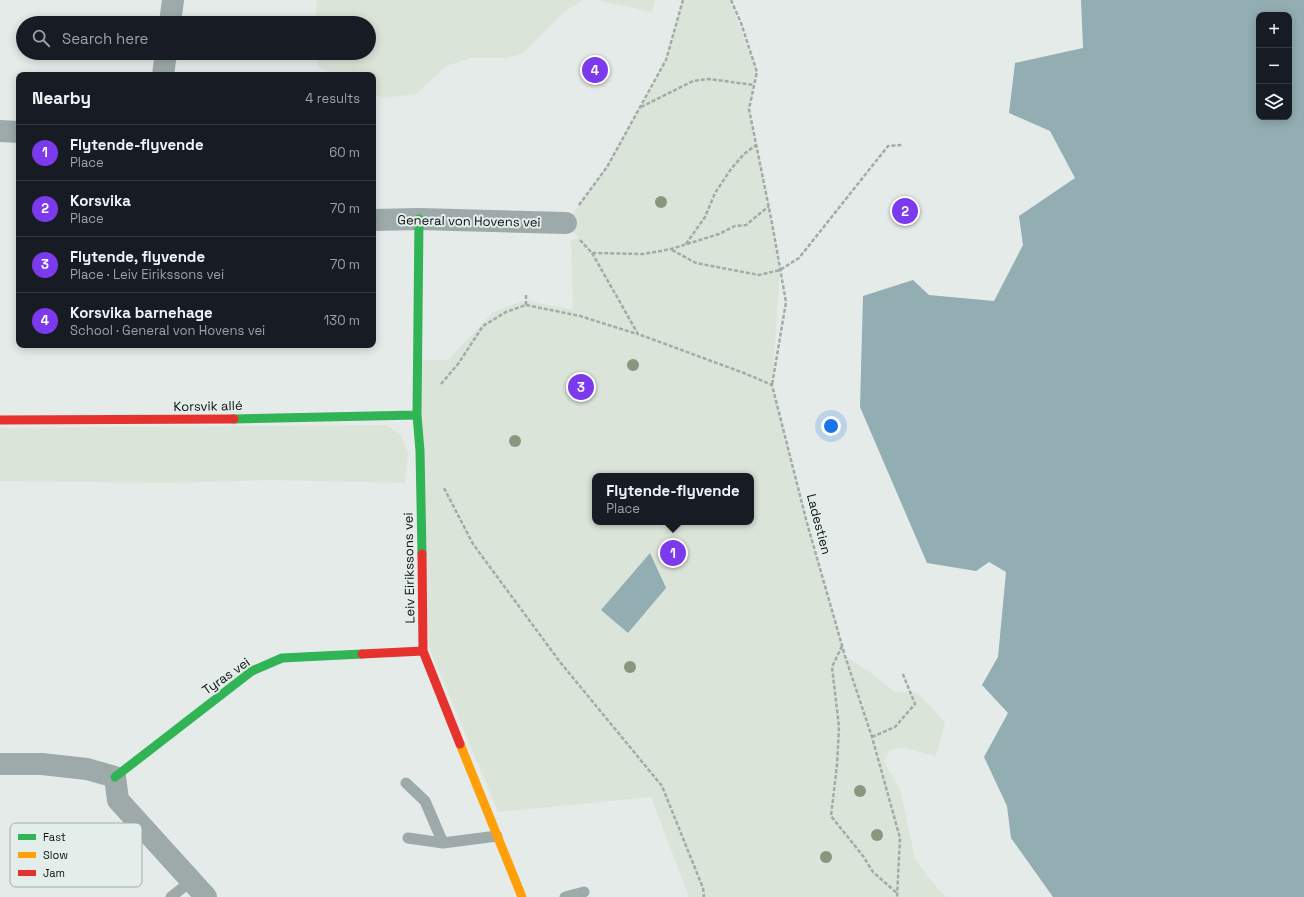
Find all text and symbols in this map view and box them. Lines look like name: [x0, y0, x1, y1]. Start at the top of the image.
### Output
map controls: [1256, 12, 1292, 120]
button: +: [1256, 12, 1292, 48]
search box: [16, 16, 376, 60]
icon: search: [30, 27, 52, 49]
text: Search here: [62, 29, 148, 48]
button: −: [1256, 48, 1292, 84]
pin: 4: [582, 55, 608, 85]
button: layers: [1256, 84, 1292, 120]
text: Nearby: [32, 87, 91, 109]
text: 4 results: [305, 90, 360, 107]
text: Flytende-flyvende: [70, 135, 204, 154]
text: 1: [42, 144, 48, 161]
text: 60 m: [329, 144, 360, 161]
text: Place: [70, 154, 104, 171]
text: Korsvika: [70, 191, 131, 210]
pin: 2: [892, 196, 918, 226]
text: 2: [41, 200, 49, 217]
text: 70 m: [330, 200, 360, 217]
text: Place: [70, 210, 104, 227]
street label: General von Hovens vei: [397, 211, 541, 231]
text: Flytende, flyvende: [70, 247, 205, 266]
text: 3: [41, 256, 49, 273]
text: 70 m: [330, 256, 360, 273]
text: Place · Leiv Eirikssons vei: [70, 266, 224, 283]
text: Korsvika barnehage: [70, 303, 213, 322]
text: 4: [41, 312, 49, 329]
text: 130 m: [324, 312, 360, 329]
text: School · General von Hovens vei: [70, 322, 265, 339]
pin: 3: [568, 372, 594, 402]
street label: Korsvik allé: [173, 397, 243, 415]
your location: [821, 416, 841, 436]
popup: [592, 473, 754, 525]
text: Flytende-flyvende: [606, 481, 740, 500]
street label: Ladestien: [803, 492, 835, 556]
text: Place: [606, 500, 640, 517]
street label: Leiv Eirikssons vei: [400, 512, 418, 624]
pin: 1: [660, 538, 686, 568]
street label: Tyras vei: [199, 653, 253, 699]
legend: [10, 823, 142, 887]
text: Fast: [43, 830, 66, 844]
text: Slow: [43, 848, 68, 862]
text: Jam: [43, 866, 65, 880]

